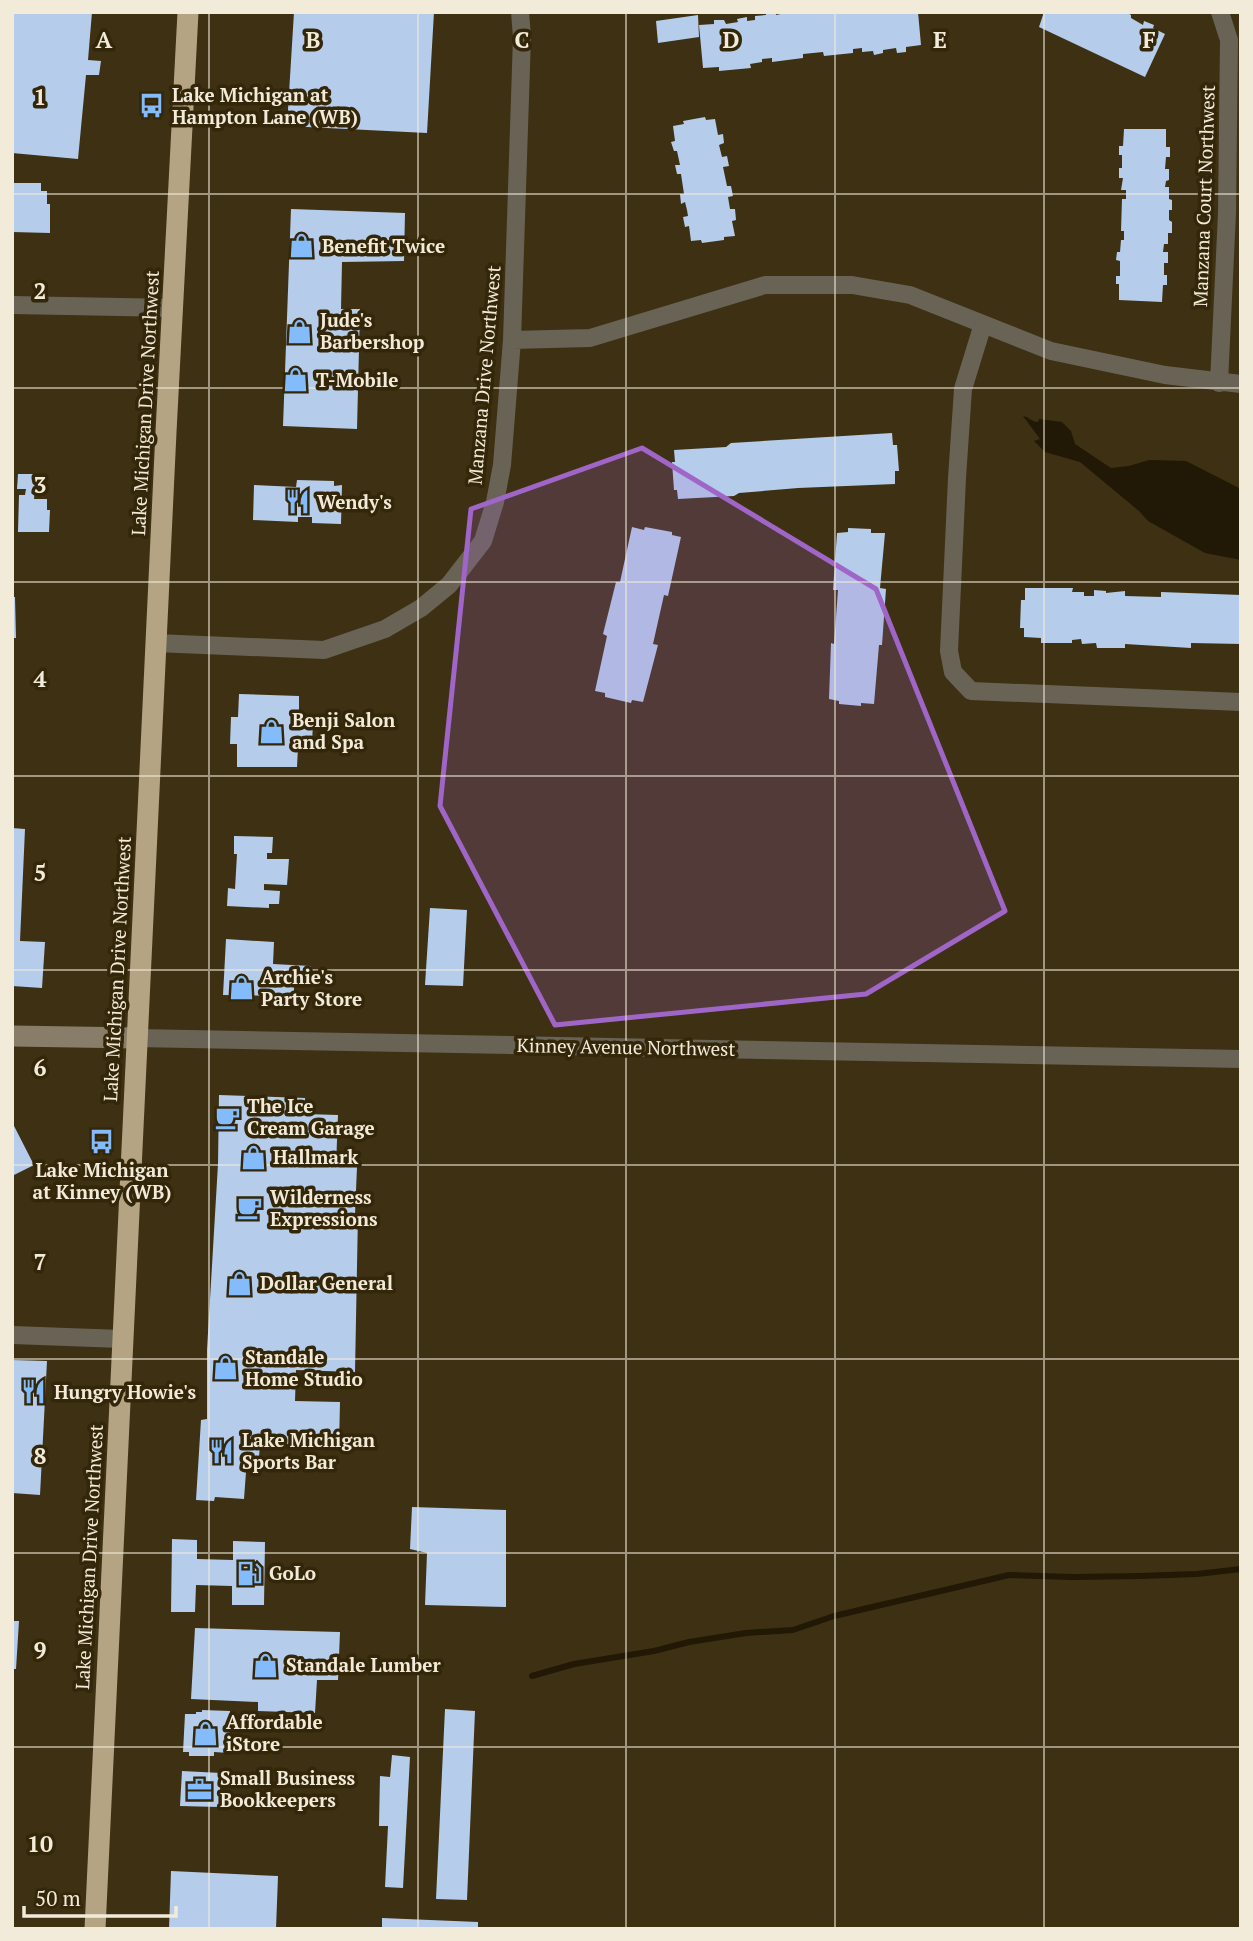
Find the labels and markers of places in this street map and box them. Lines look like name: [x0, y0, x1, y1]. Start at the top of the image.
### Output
place label: Lake Michigan at Hampton Lane (WB): [172, 82, 358, 129]
bus stop icon: Lake Michigan at Hampton Lane (WB): [138, 92, 166, 120]
shop icon: Benefit Twice: [288, 232, 316, 260]
place label: Benefit Twice: [322, 233, 445, 258]
place label: Jude's Barbershop: [320, 307, 424, 354]
shop icon: Jude's Barbershop: [286, 317, 314, 345]
shop icon: T-Mobile: [282, 366, 310, 394]
place label: T-Mobile: [316, 367, 399, 392]
restaurant icon: Wendy's: [283, 488, 311, 516]
place label: Wendy's: [317, 489, 392, 514]
place label: Benji Salon and Spa: [292, 707, 396, 754]
shop icon: Benji Salon and Spa: [258, 717, 286, 745]
place label: Archie's Party Store: [261, 964, 362, 1011]
shop icon: Archie's Party Store: [227, 974, 255, 1002]
place label: The Ice Cream Garage: [247, 1093, 375, 1140]
cafe icon: The Ice Cream Garage: [213, 1103, 241, 1131]
bus stop icon: Lake Michigan at Kinney (WB): [88, 1128, 116, 1156]
shop icon: Hallmark: [239, 1143, 267, 1171]
place label: Hallmark: [273, 1144, 359, 1169]
place label: Lake Michigan at Kinney (WB): [33, 1157, 171, 1204]
place label: Wilderness Expressions: [270, 1184, 378, 1231]
cafe icon: Wilderness Expressions: [236, 1194, 264, 1222]
shop icon: Dollar General: [226, 1269, 254, 1297]
place label: Dollar General: [260, 1270, 393, 1295]
place label: Standale Home Studio: [245, 1344, 363, 1391]
shop icon: Standale Home Studio: [211, 1354, 239, 1382]
restaurant icon: Hungry Howie's: [20, 1378, 48, 1406]
place label: Hungry Howie's: [54, 1379, 196, 1404]
place label: Lake Michigan Sports Bar: [242, 1427, 376, 1474]
restaurant icon: Lake Michigan Sports Bar: [208, 1437, 236, 1465]
fuel station icon: GoLo: [235, 1559, 263, 1587]
place label: GoLo: [269, 1560, 316, 1585]
shop icon: Standale Lumber: [252, 1651, 280, 1679]
place label: Standale Lumber: [286, 1652, 441, 1677]
place label: Affordable iStore: [226, 1709, 323, 1756]
shop icon: Affordable iStore: [192, 1719, 220, 1747]
place label: Small Business Bookkeepers: [220, 1765, 356, 1812]
office icon: Small Business Bookkeepers: [186, 1775, 214, 1803]

